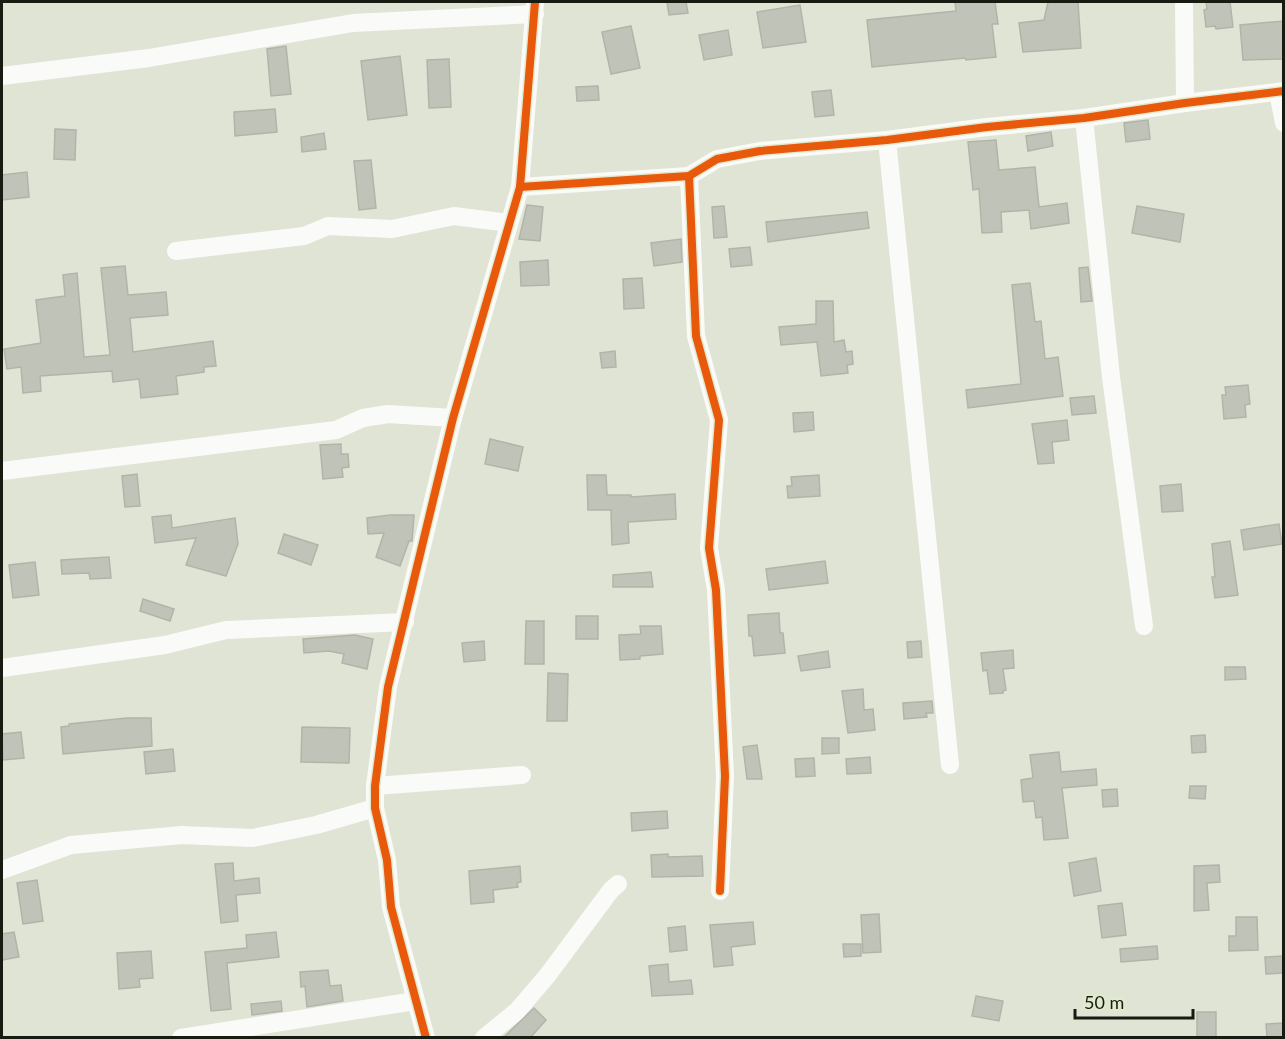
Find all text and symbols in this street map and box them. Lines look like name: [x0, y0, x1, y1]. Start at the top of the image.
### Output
scale bar: [1075, 982, 1194, 1020]
text: 50 m: [1084, 991, 1124, 1013]

